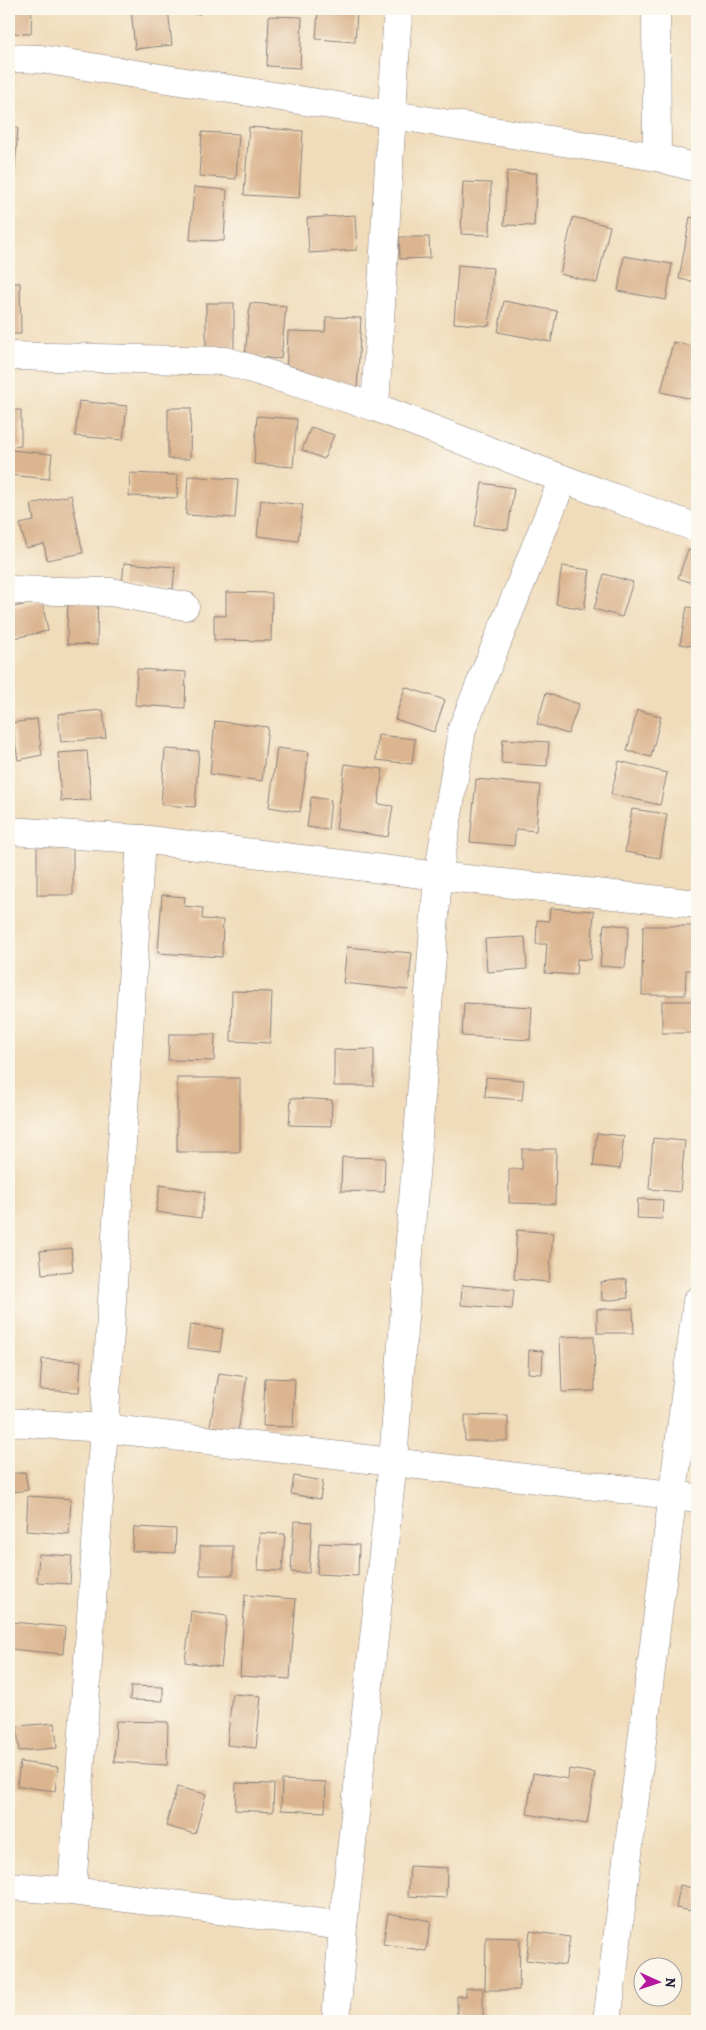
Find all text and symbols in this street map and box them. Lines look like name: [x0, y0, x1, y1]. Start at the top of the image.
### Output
north arrow: [634, 1958, 684, 2008]
text: N: [661, 1977, 680, 1988]

